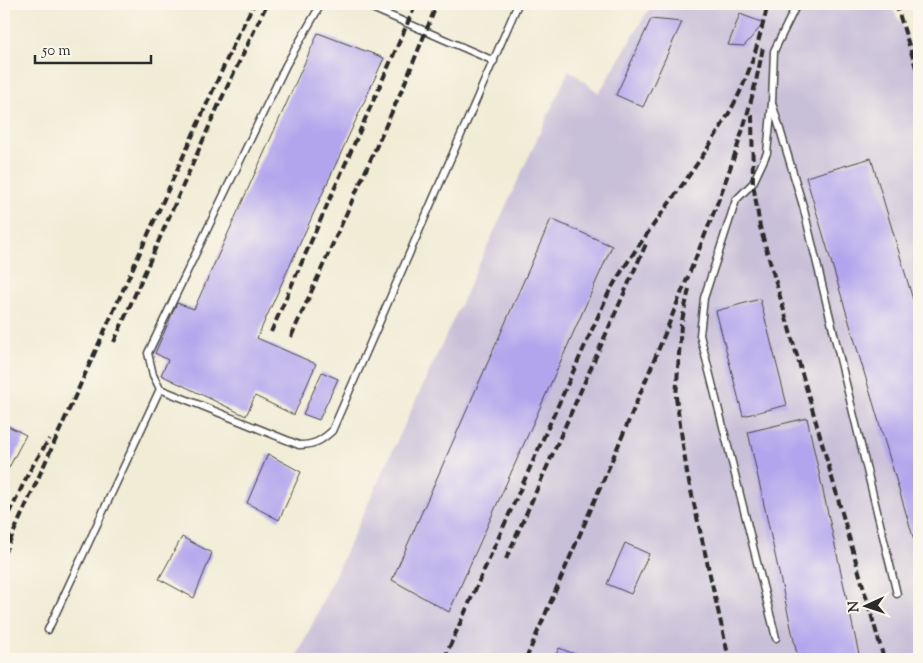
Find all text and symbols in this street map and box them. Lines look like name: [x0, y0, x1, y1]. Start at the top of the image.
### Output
scale bar: [35, 32, 151, 64]
text: 50 m: [41, 41, 71, 62]
north arrow: [840, 580, 890, 630]
text: N: [845, 600, 865, 613]

